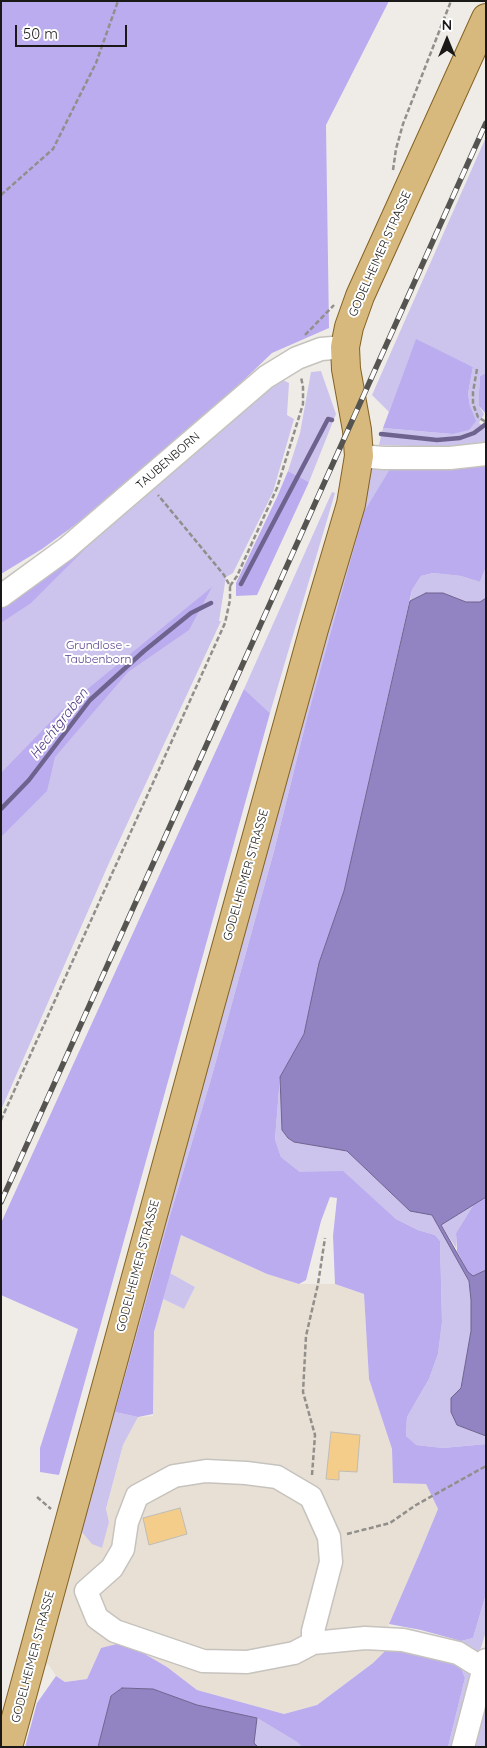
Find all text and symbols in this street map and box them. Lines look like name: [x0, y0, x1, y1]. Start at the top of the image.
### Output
scale bar: [18, 15, 130, 47]
north arrow: [422, 15, 472, 65]
text: N: [442, 16, 452, 34]
text: 50 m: [23, 24, 58, 43]
street label: GODELHEIMER STRASSE: [346, 189, 414, 319]
street label: TAUBENBORN: [133, 429, 203, 493]
park label: Grundlose - Taubenborn: [64, 638, 132, 666]
water label: Hechtgraben: [26, 685, 92, 763]
street label: GODELHEIMER STRASSE: [220, 808, 272, 942]
street label: GODELHEIMER STRASSE: [113, 1198, 163, 1334]
street label: GODELHEIMER STRASSE: [8, 1589, 58, 1725]

